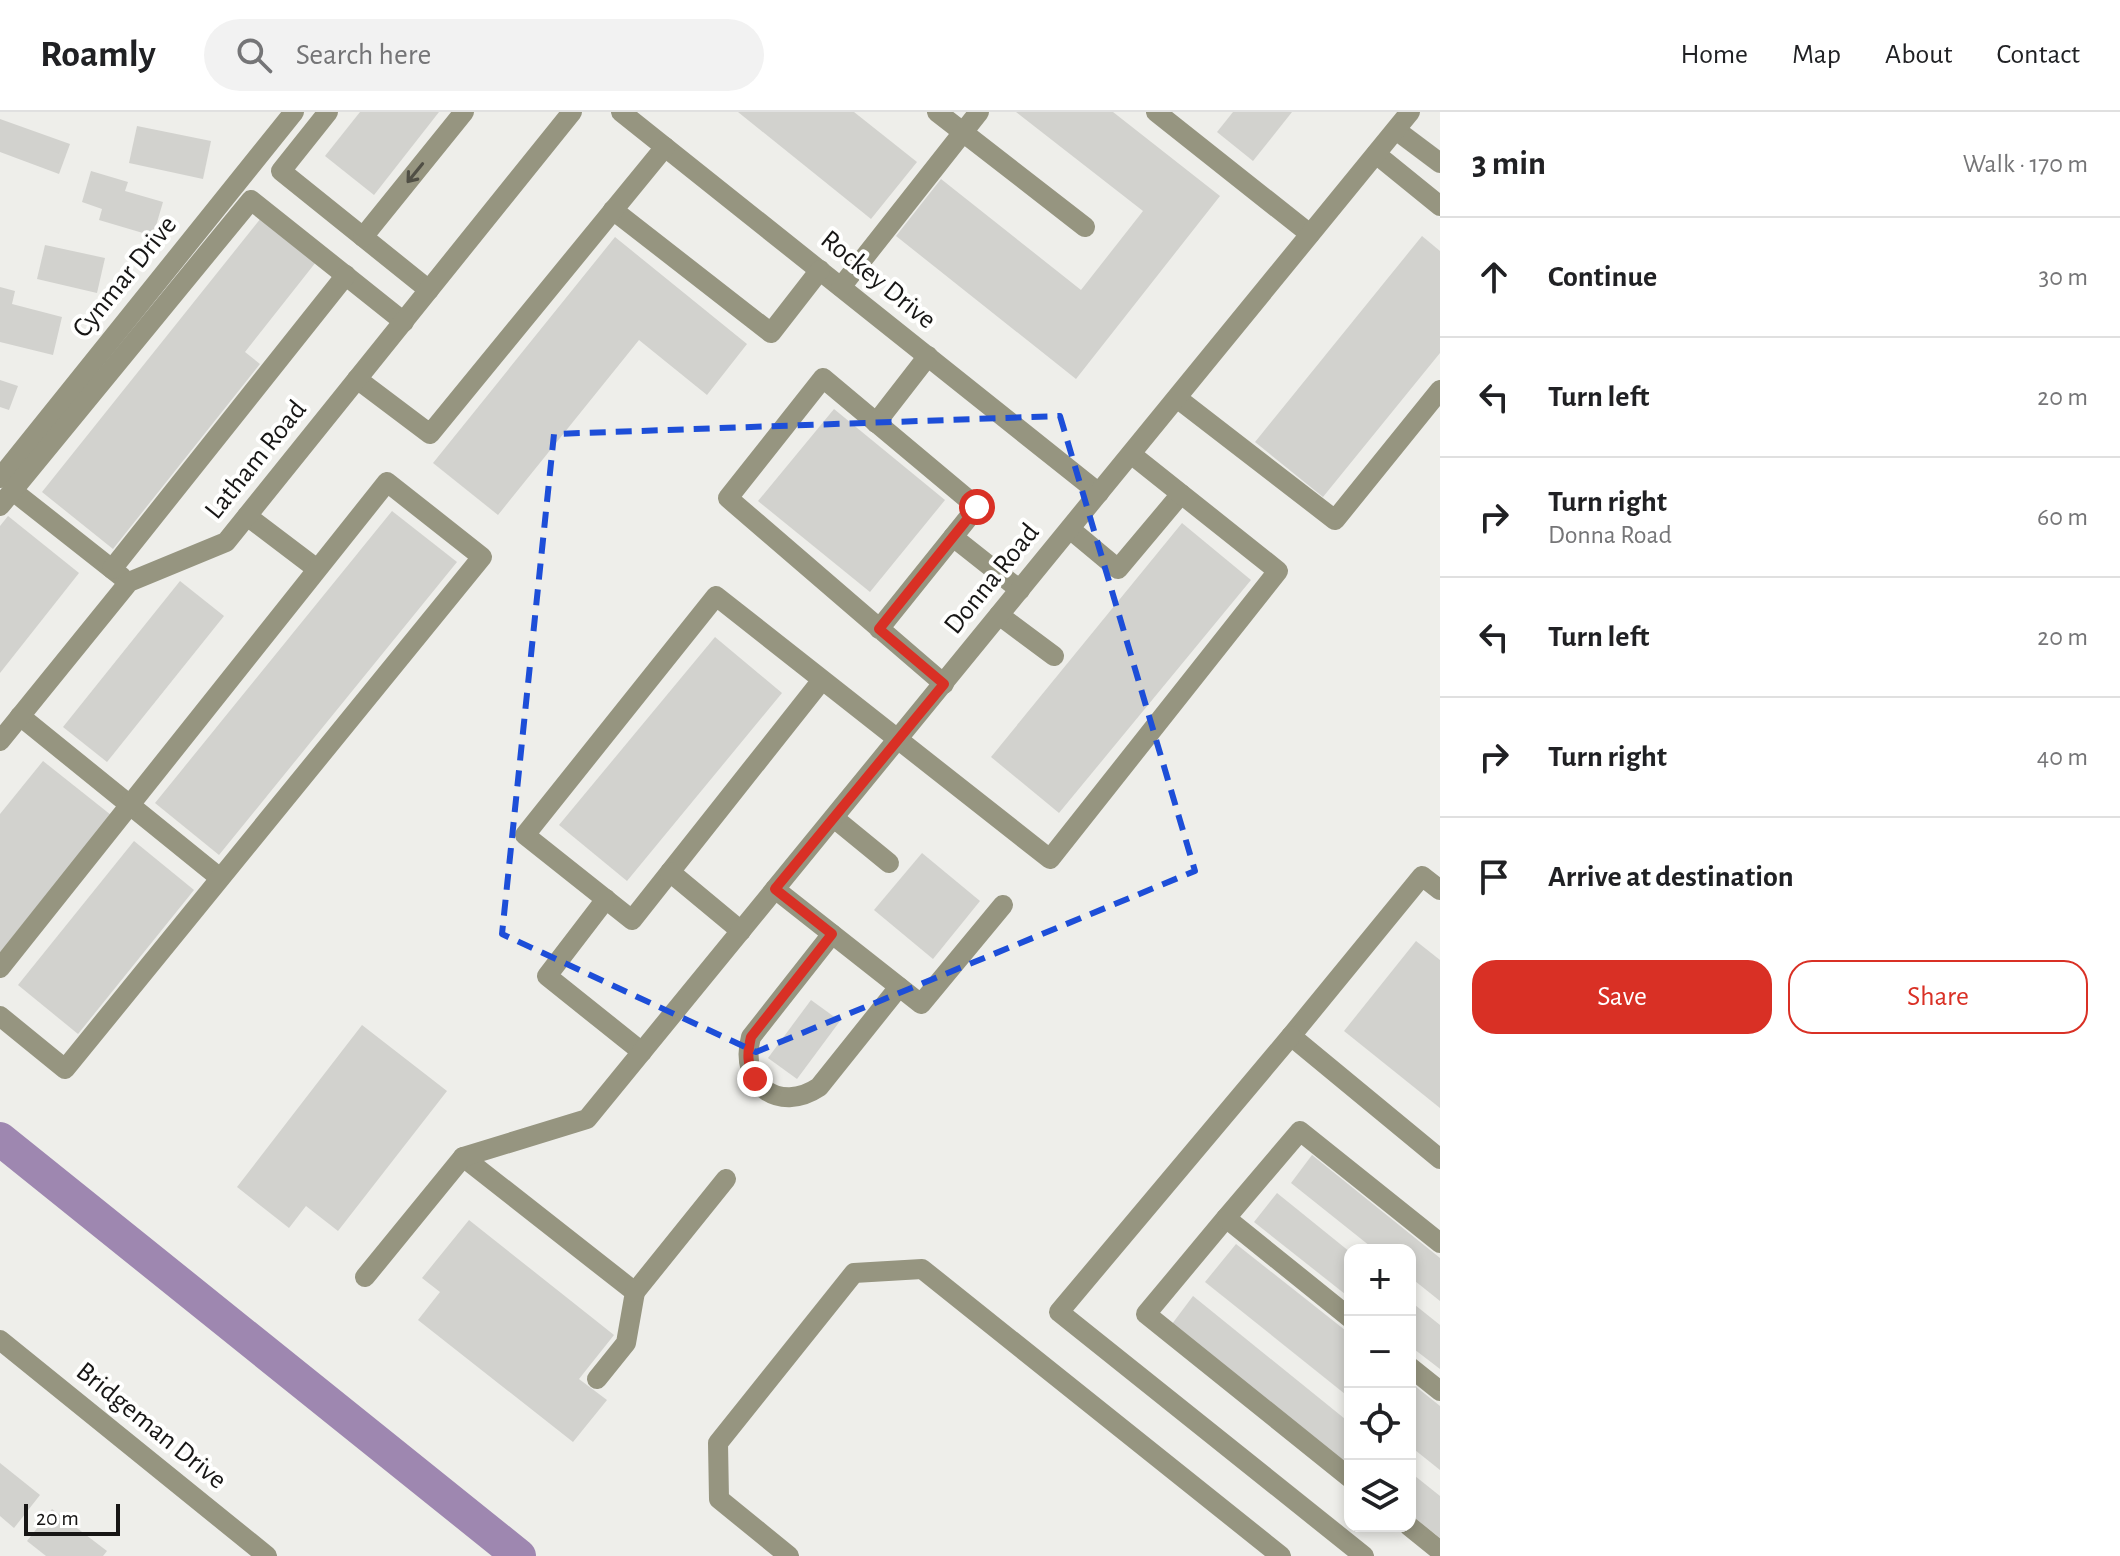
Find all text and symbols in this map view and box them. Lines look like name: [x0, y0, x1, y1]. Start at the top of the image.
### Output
search box: [204, 19, 764, 91]
icon: search: [232, 33, 276, 77]
text: Roamly: [40, 36, 156, 74]
text: Search here: [296, 40, 431, 70]
text: Home: [1681, 41, 1748, 69]
text: Map: [1792, 41, 1841, 69]
text: About: [1885, 41, 1953, 69]
text: Contact: [1997, 41, 2080, 69]
text: 3 min: [1472, 147, 1546, 181]
text: Walk · 170 m: [1963, 151, 2088, 177]
one-way arrow: [406, 162, 424, 183]
street label: Cynmar Drive: [68, 211, 182, 343]
street label: Rockey Drive: [815, 225, 941, 335]
icon: ahead: [1472, 255, 1516, 299]
text: Continue: [1548, 262, 1657, 292]
text: 30 m: [2038, 264, 2088, 290]
icon: left: [1472, 375, 1516, 419]
text: Turn left: [1548, 382, 1649, 412]
text: 20 m: [2037, 384, 2088, 410]
street label: Latham Road: [200, 395, 312, 525]
text: Turn right: [1548, 487, 1667, 517]
route start: [959, 489, 995, 525]
icon: right: [1472, 495, 1516, 539]
text: 60 m: [2037, 504, 2088, 530]
street label: Donna Road: [939, 518, 1045, 640]
text: Donna Road: [1548, 522, 1672, 548]
icon: left: [1472, 615, 1516, 659]
text: Turn left: [1548, 622, 1649, 652]
text: 20 m: [2037, 624, 2088, 650]
icon: right: [1472, 735, 1516, 779]
text: Turn right: [1548, 742, 1667, 772]
text: 40 m: [2037, 744, 2088, 770]
icon: arrive: [1472, 855, 1516, 899]
text: Arrive at destination: [1548, 862, 1794, 892]
button: Save: [1472, 960, 1772, 1034]
button: Share: [1788, 960, 2088, 1034]
route end: [737, 1061, 773, 1097]
map controls: [1344, 1244, 1416, 1532]
button: +: [1344, 1244, 1416, 1316]
button: −: [1344, 1316, 1416, 1388]
street label: Bridgeman Drive: [71, 1357, 231, 1495]
button: locate: [1344, 1388, 1416, 1460]
button: layers: [1344, 1460, 1416, 1532]
scale bar: [24, 1500, 120, 1536]
text: 20 m: [36, 1507, 79, 1529]

